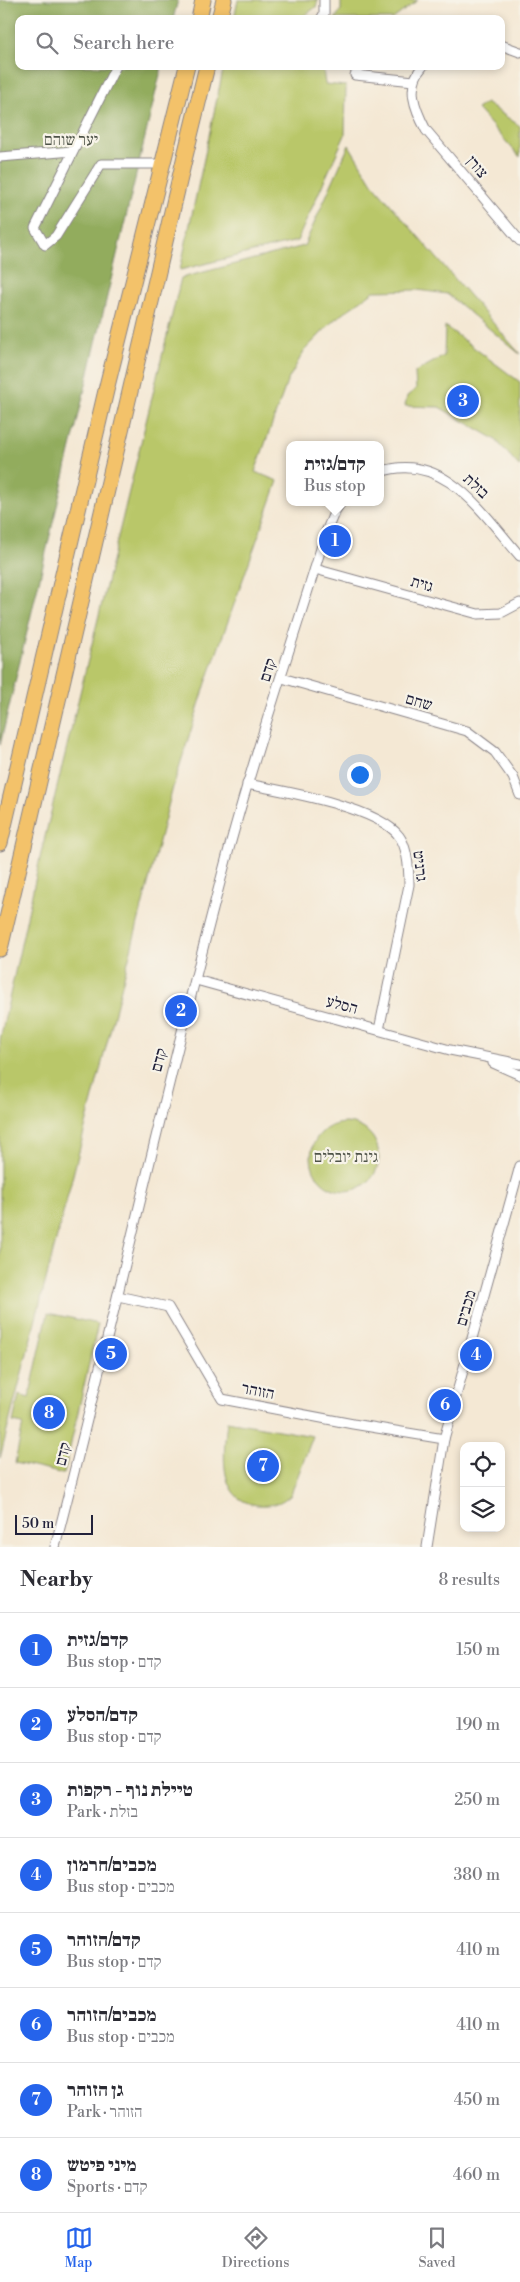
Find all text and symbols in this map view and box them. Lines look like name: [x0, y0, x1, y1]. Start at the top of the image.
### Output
search box: [15, 15, 505, 70]
icon: search: [33, 29, 61, 57]
text: Search here: [73, 31, 174, 55]
park label: יער שוהם: [44, 130, 98, 150]
street label: צורן: [462, 152, 492, 182]
pin: 3: [447, 382, 479, 420]
popup: [286, 441, 384, 506]
text: קדם/גזית: [304, 452, 366, 476]
street label: בזלת: [459, 469, 493, 503]
text: Bus stop: [304, 476, 366, 496]
pin: 1: [319, 522, 351, 560]
street label: גזית: [408, 571, 436, 597]
street label: קדם: [255, 656, 281, 684]
street label: שחם: [403, 689, 435, 715]
your location: [347, 762, 373, 788]
street label: גרניט: [408, 849, 432, 883]
street label: הסלע: [324, 991, 360, 1019]
pin: 2: [165, 992, 197, 1030]
street label: קדם: [146, 1046, 172, 1074]
park label: גינת יובלים: [314, 1147, 378, 1167]
street label: מכבים: [451, 1288, 481, 1328]
pin: 5: [95, 1335, 127, 1373]
pin: 4: [460, 1336, 492, 1374]
street label: הזוהר: [240, 1378, 276, 1404]
pin: 6: [429, 1386, 461, 1424]
pin: 8: [33, 1394, 65, 1432]
street label: קדם: [50, 1440, 76, 1468]
map controls: [460, 1442, 505, 1532]
button: locate: [460, 1442, 505, 1487]
pin: 7: [247, 1447, 279, 1485]
button: layers: [460, 1487, 505, 1532]
scale bar: [15, 1512, 92, 1535]
text: 50 m: [22, 1515, 54, 1533]
text: Nearby: [20, 1567, 93, 1593]
text: 8 results: [438, 1570, 500, 1590]
text: קדם/גזית: [67, 1628, 128, 1652]
text: 1: [32, 1640, 40, 1660]
text: 150 m: [456, 1640, 500, 1660]
text: Bus stop · קדם: [67, 1652, 162, 1672]
text: קדם/הסלע: [67, 1703, 138, 1727]
text: 2: [31, 1715, 41, 1735]
text: 190 m: [456, 1715, 500, 1735]
text: Bus stop · קדם: [67, 1727, 162, 1747]
text: טיילת נוף - רקפות: [67, 1778, 193, 1802]
text: 3: [31, 1790, 41, 1810]
text: 250 m: [454, 1790, 500, 1810]
text: Park · בזלת: [67, 1802, 138, 1822]
text: מכבים/חרמון: [67, 1853, 157, 1877]
text: 4: [31, 1865, 41, 1885]
text: 380 m: [453, 1865, 500, 1885]
text: Bus stop · מכבים: [67, 1877, 175, 1897]
text: קדם/הזוהר: [67, 1928, 141, 1952]
text: 5: [31, 1940, 41, 1960]
text: 410 m: [456, 1940, 500, 1960]
text: Bus stop · קדם: [67, 1952, 162, 1972]
text: מכבים/הזוהר: [67, 2003, 157, 2027]
text: 6: [31, 2015, 41, 2035]
text: 410 m: [456, 2015, 500, 2035]
text: Bus stop · מכבים: [67, 2027, 175, 2047]
text: גן הזוהר: [67, 2078, 124, 2102]
text: 7: [31, 2090, 41, 2110]
text: 450 m: [454, 2090, 500, 2110]
text: Park · הזוהר: [67, 2102, 143, 2122]
text: מיני פיטש: [67, 2153, 137, 2177]
text: 8: [31, 2165, 41, 2185]
text: 460 m: [453, 2165, 500, 2185]
text: Sports · קדם: [67, 2177, 148, 2197]
tab: Map: [65, 2224, 93, 2272]
tab: Directions: [222, 2224, 289, 2272]
tab: Saved: [419, 2224, 455, 2272]

